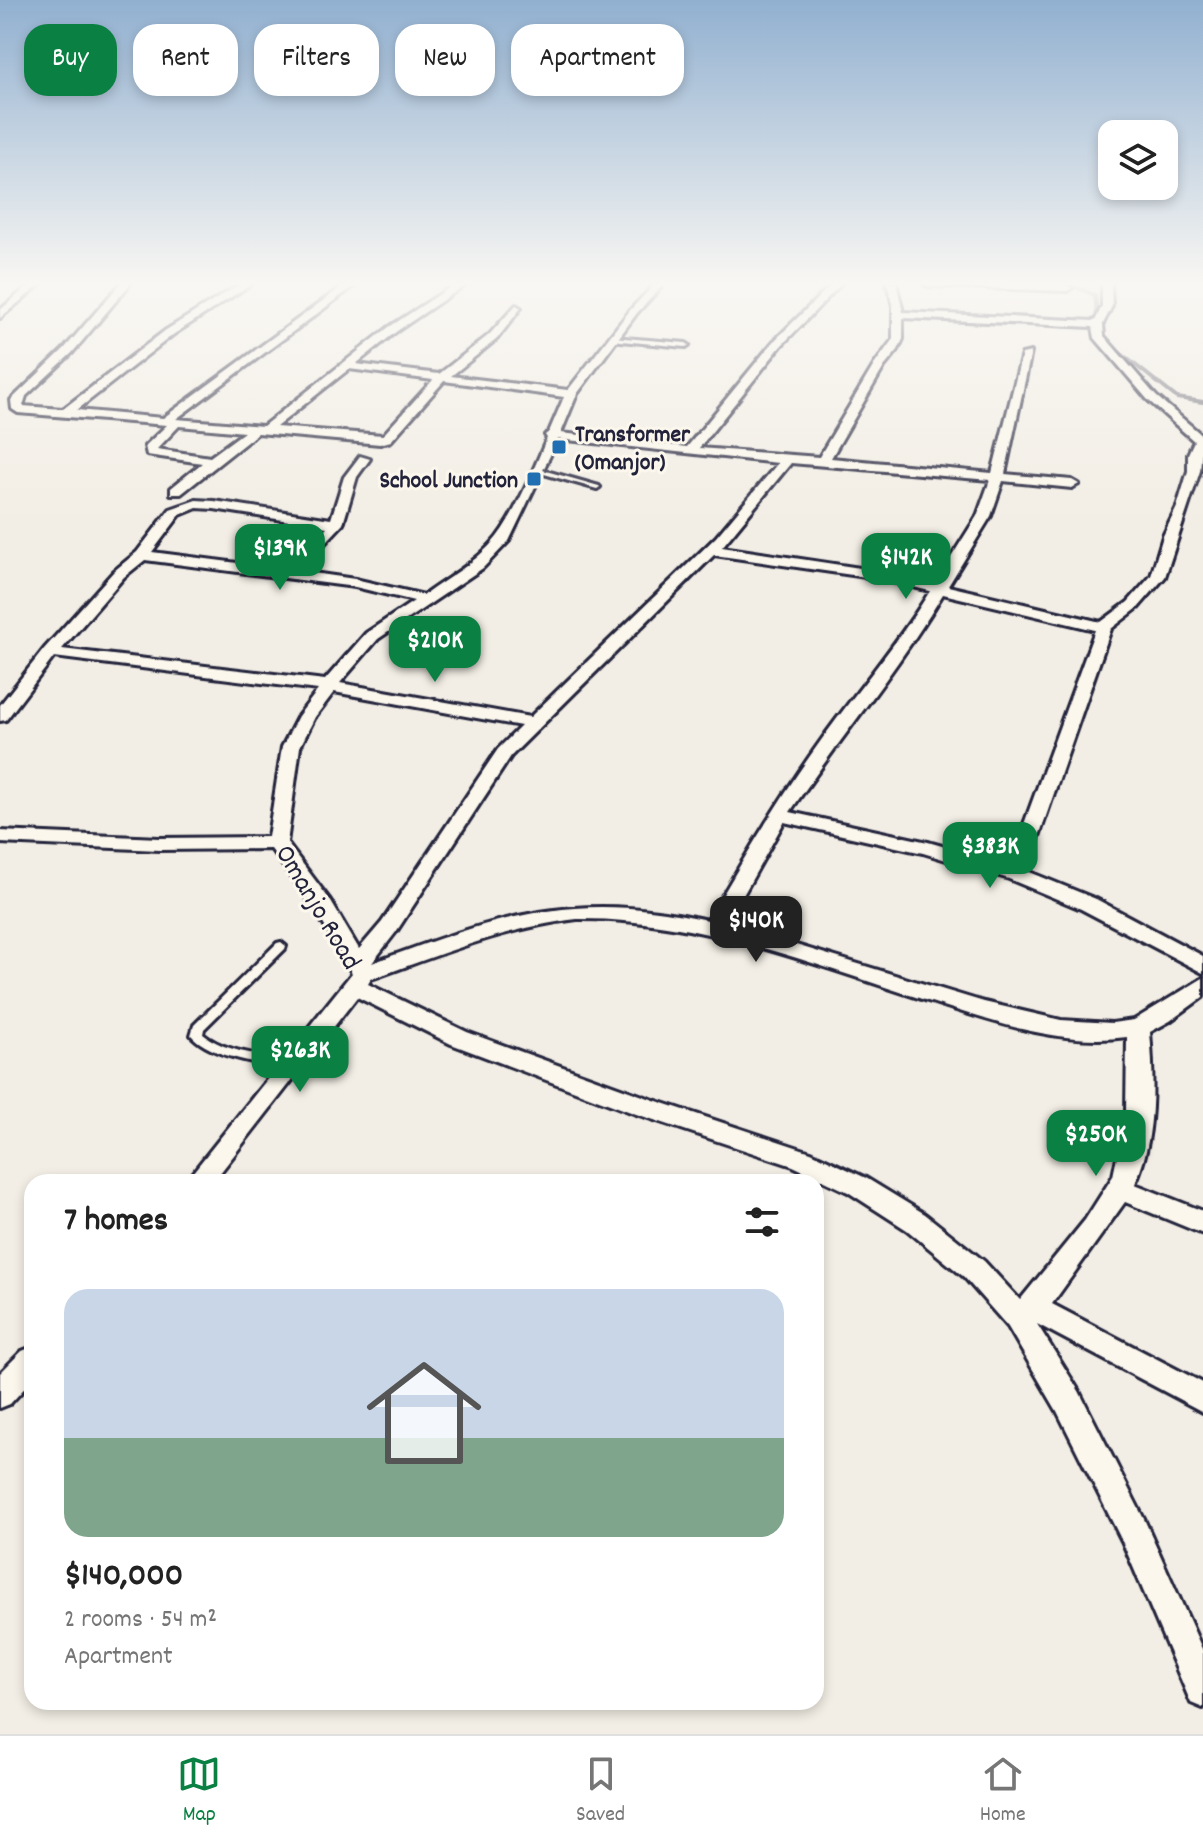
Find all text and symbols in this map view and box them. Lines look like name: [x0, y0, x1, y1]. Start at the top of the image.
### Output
chip: Buy: [24, 24, 117, 96]
chip: Rent: [133, 24, 238, 96]
chip: Filters: [254, 24, 379, 96]
chip: New: [395, 24, 495, 96]
chip: Apartment: [511, 24, 684, 96]
map controls: [1098, 120, 1178, 200]
button: layers: [1098, 120, 1178, 200]
place label: Transformer (Omanjor): [575, 419, 691, 481]
marker: Transformer (Omanjor): [550, 438, 568, 456]
place label: School Junction: [379, 465, 518, 499]
marker: School Junction: [525, 470, 543, 488]
pin: $139K: [224, 524, 336, 592]
text: $139K: [253, 531, 307, 568]
pin: $142K: [850, 533, 962, 601]
text: $142K: [879, 540, 933, 577]
pin: $210K: [379, 616, 491, 684]
text: $210K: [407, 623, 463, 660]
pin: $383K: [934, 822, 1046, 890]
text: $383K: [961, 829, 1019, 866]
street label: Omanjo Road: [263, 838, 369, 979]
pin: $140K: [700, 896, 812, 964]
text: $140K: [728, 903, 784, 940]
pin: $263K: [244, 1026, 356, 1094]
text: $263K: [270, 1033, 330, 1070]
pin: $250K: [1040, 1110, 1152, 1178]
text: $250K: [1065, 1117, 1127, 1154]
text: 7 homes: [64, 1198, 168, 1247]
icon: filters: [740, 1200, 784, 1244]
icon: home: [352, 1341, 496, 1485]
text: $140,000: [64, 1553, 183, 1602]
text: 2 rooms · 54 m²: [64, 1602, 217, 1639]
text: Apartment: [64, 1639, 173, 1676]
tab: Map: [177, 1752, 221, 1831]
tab: Saved: [576, 1752, 625, 1831]
tab: Home: [980, 1752, 1026, 1831]

